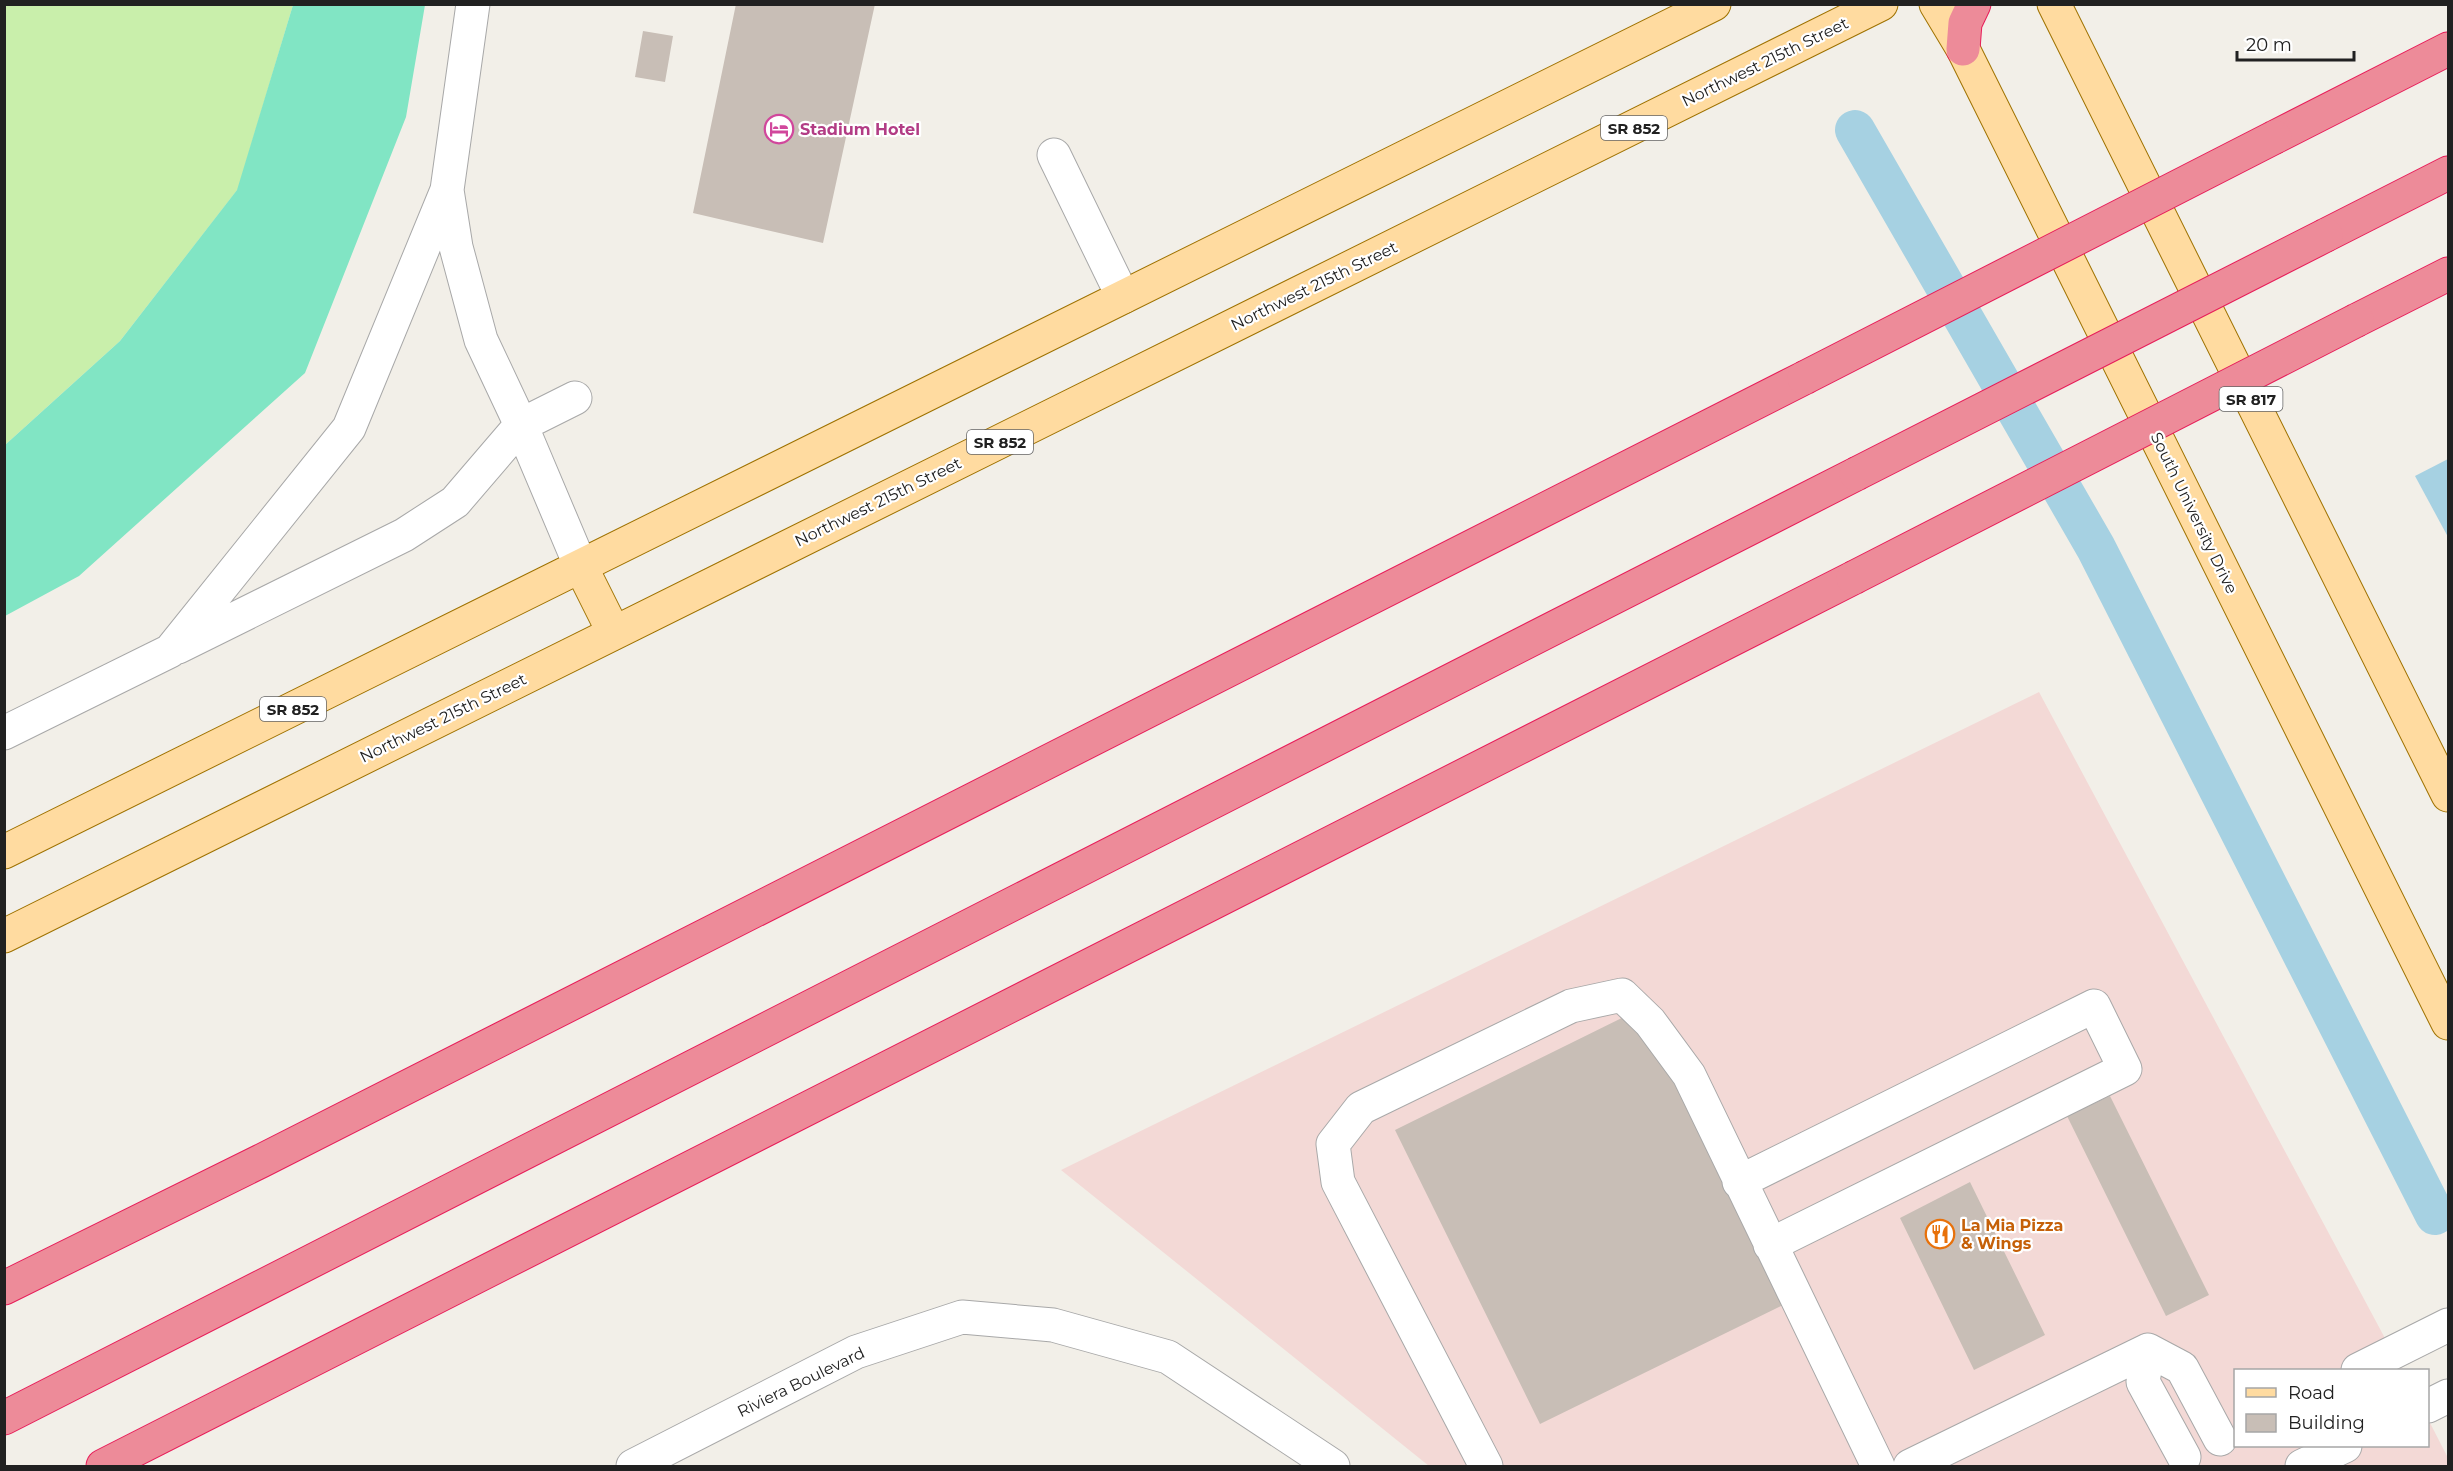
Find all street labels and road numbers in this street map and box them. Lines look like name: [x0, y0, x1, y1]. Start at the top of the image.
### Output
street label: Northwest 215th Street: [1679, 13, 1852, 111]
road number: SR 852: [1601, 116, 1667, 140]
street label: Northwest 215th Street: [1228, 237, 1401, 335]
road number: SR 817: [2220, 387, 2282, 411]
street label: South University Drive: [2147, 429, 2241, 597]
road number: SR 852: [967, 430, 1033, 454]
street label: Northwest 215th Street: [792, 453, 965, 551]
street label: Northwest 215th Street: [357, 669, 530, 767]
road number: SR 852: [260, 697, 326, 721]
street label: Riviera Boulevard: [734, 1343, 868, 1421]

